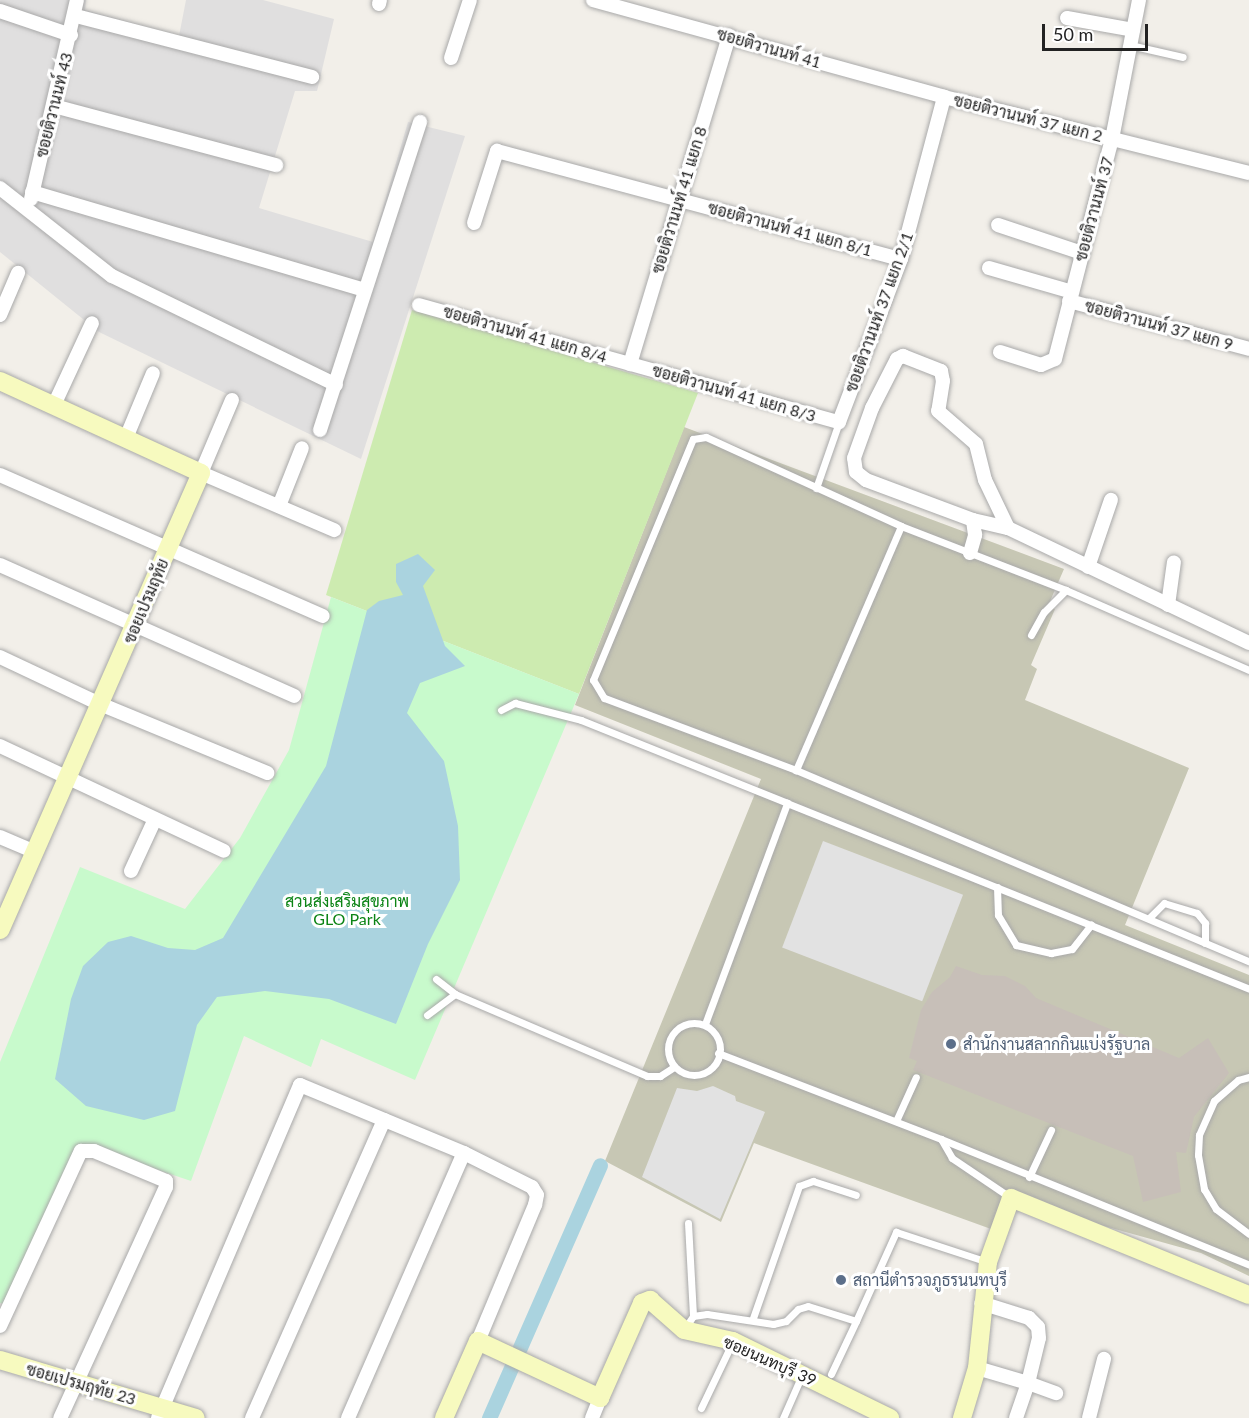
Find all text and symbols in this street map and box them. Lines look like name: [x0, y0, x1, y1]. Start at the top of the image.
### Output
scale bar: [1045, 12, 1152, 50]
text: 50 m: [1053, 23, 1093, 45]
street label: ซอยติวานนท์ 41: [715, 24, 823, 72]
street label: ซอยติวานนท์ 43: [32, 50, 76, 160]
street label: ซอยติวานนท์ 37 แยก 2: [952, 90, 1104, 146]
street label: ซอยติวานนท์ 41 แยก 8: [647, 124, 711, 276]
street label: ซอยติวานนท์ 37: [1071, 155, 1117, 263]
street label: ซอยติวานนท์ 41 แยก 8/1: [706, 198, 874, 260]
street label: ซอยติวานนท์ 37 แยก 2/1: [841, 229, 917, 395]
street label: ซอยติวานนท์ 37 แยก 9: [1083, 296, 1235, 354]
street label: ซอยติวานนท์ 41 แยก 8/4: [441, 301, 609, 367]
street label: ซอยติวานนท์ 41 แยก 8/3: [650, 360, 818, 426]
street label: ซอยเปรมฤทัย: [120, 556, 172, 646]
park label: สวนส่งเสริมสุขภาพ GLO Park: [285, 891, 409, 929]
place label: สำนักงานสลากกินแบ่งรัฐบาล: [963, 1034, 1150, 1054]
marker: สำนักงานสลากกินแบ่งรัฐบาล: [944, 1037, 958, 1051]
place label: สถานีตำรวจภูธรนนทบุรี: [853, 1270, 1007, 1290]
marker: สถานีตำรวจภูธรนนทบุรี: [834, 1273, 848, 1287]
street label: ซอยนนทบุรี 39: [720, 1332, 820, 1390]
street label: ซอยเปรมฤทัย 23: [24, 1359, 138, 1409]

